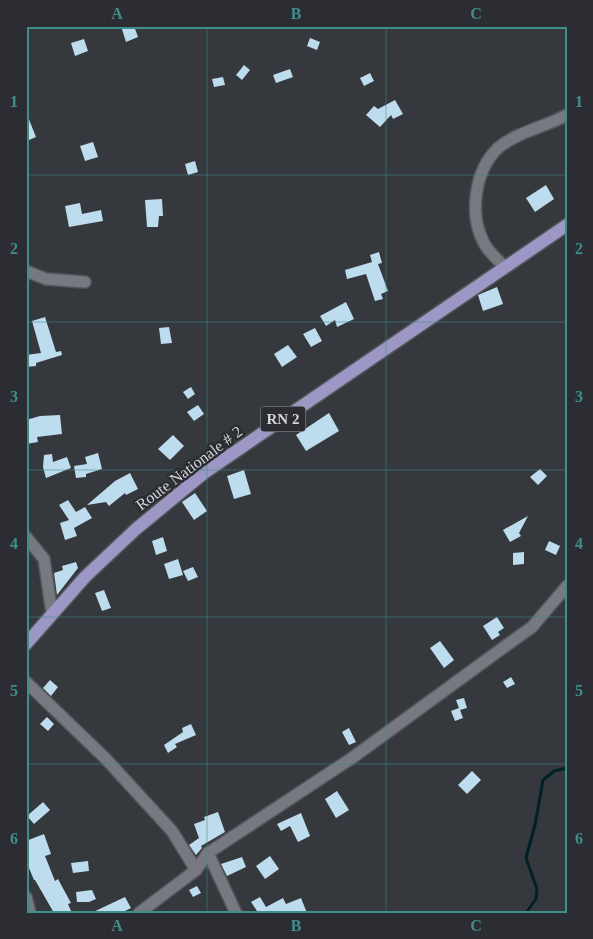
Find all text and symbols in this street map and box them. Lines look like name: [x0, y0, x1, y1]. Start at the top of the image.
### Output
text: A: [111, 5, 123, 22]
text: B: [291, 5, 302, 22]
text: C: [470, 5, 482, 22]
text: 1: [10, 93, 18, 110]
text: 1: [575, 93, 583, 110]
text: 2: [10, 240, 18, 257]
text: 2: [575, 240, 583, 257]
text: 3: [10, 388, 18, 405]
text: 3: [575, 388, 583, 405]
road number: RN 2: [260, 406, 306, 432]
street label: Route Nationale # 2: [133, 423, 245, 513]
text: 4: [10, 535, 18, 552]
text: 4: [575, 535, 583, 552]
text: 5: [10, 682, 18, 699]
text: 5: [575, 682, 583, 699]
text: 6: [10, 830, 18, 847]
text: 6: [575, 830, 583, 847]
text: A: [111, 917, 123, 934]
text: B: [291, 917, 302, 934]
text: C: [470, 917, 482, 934]

